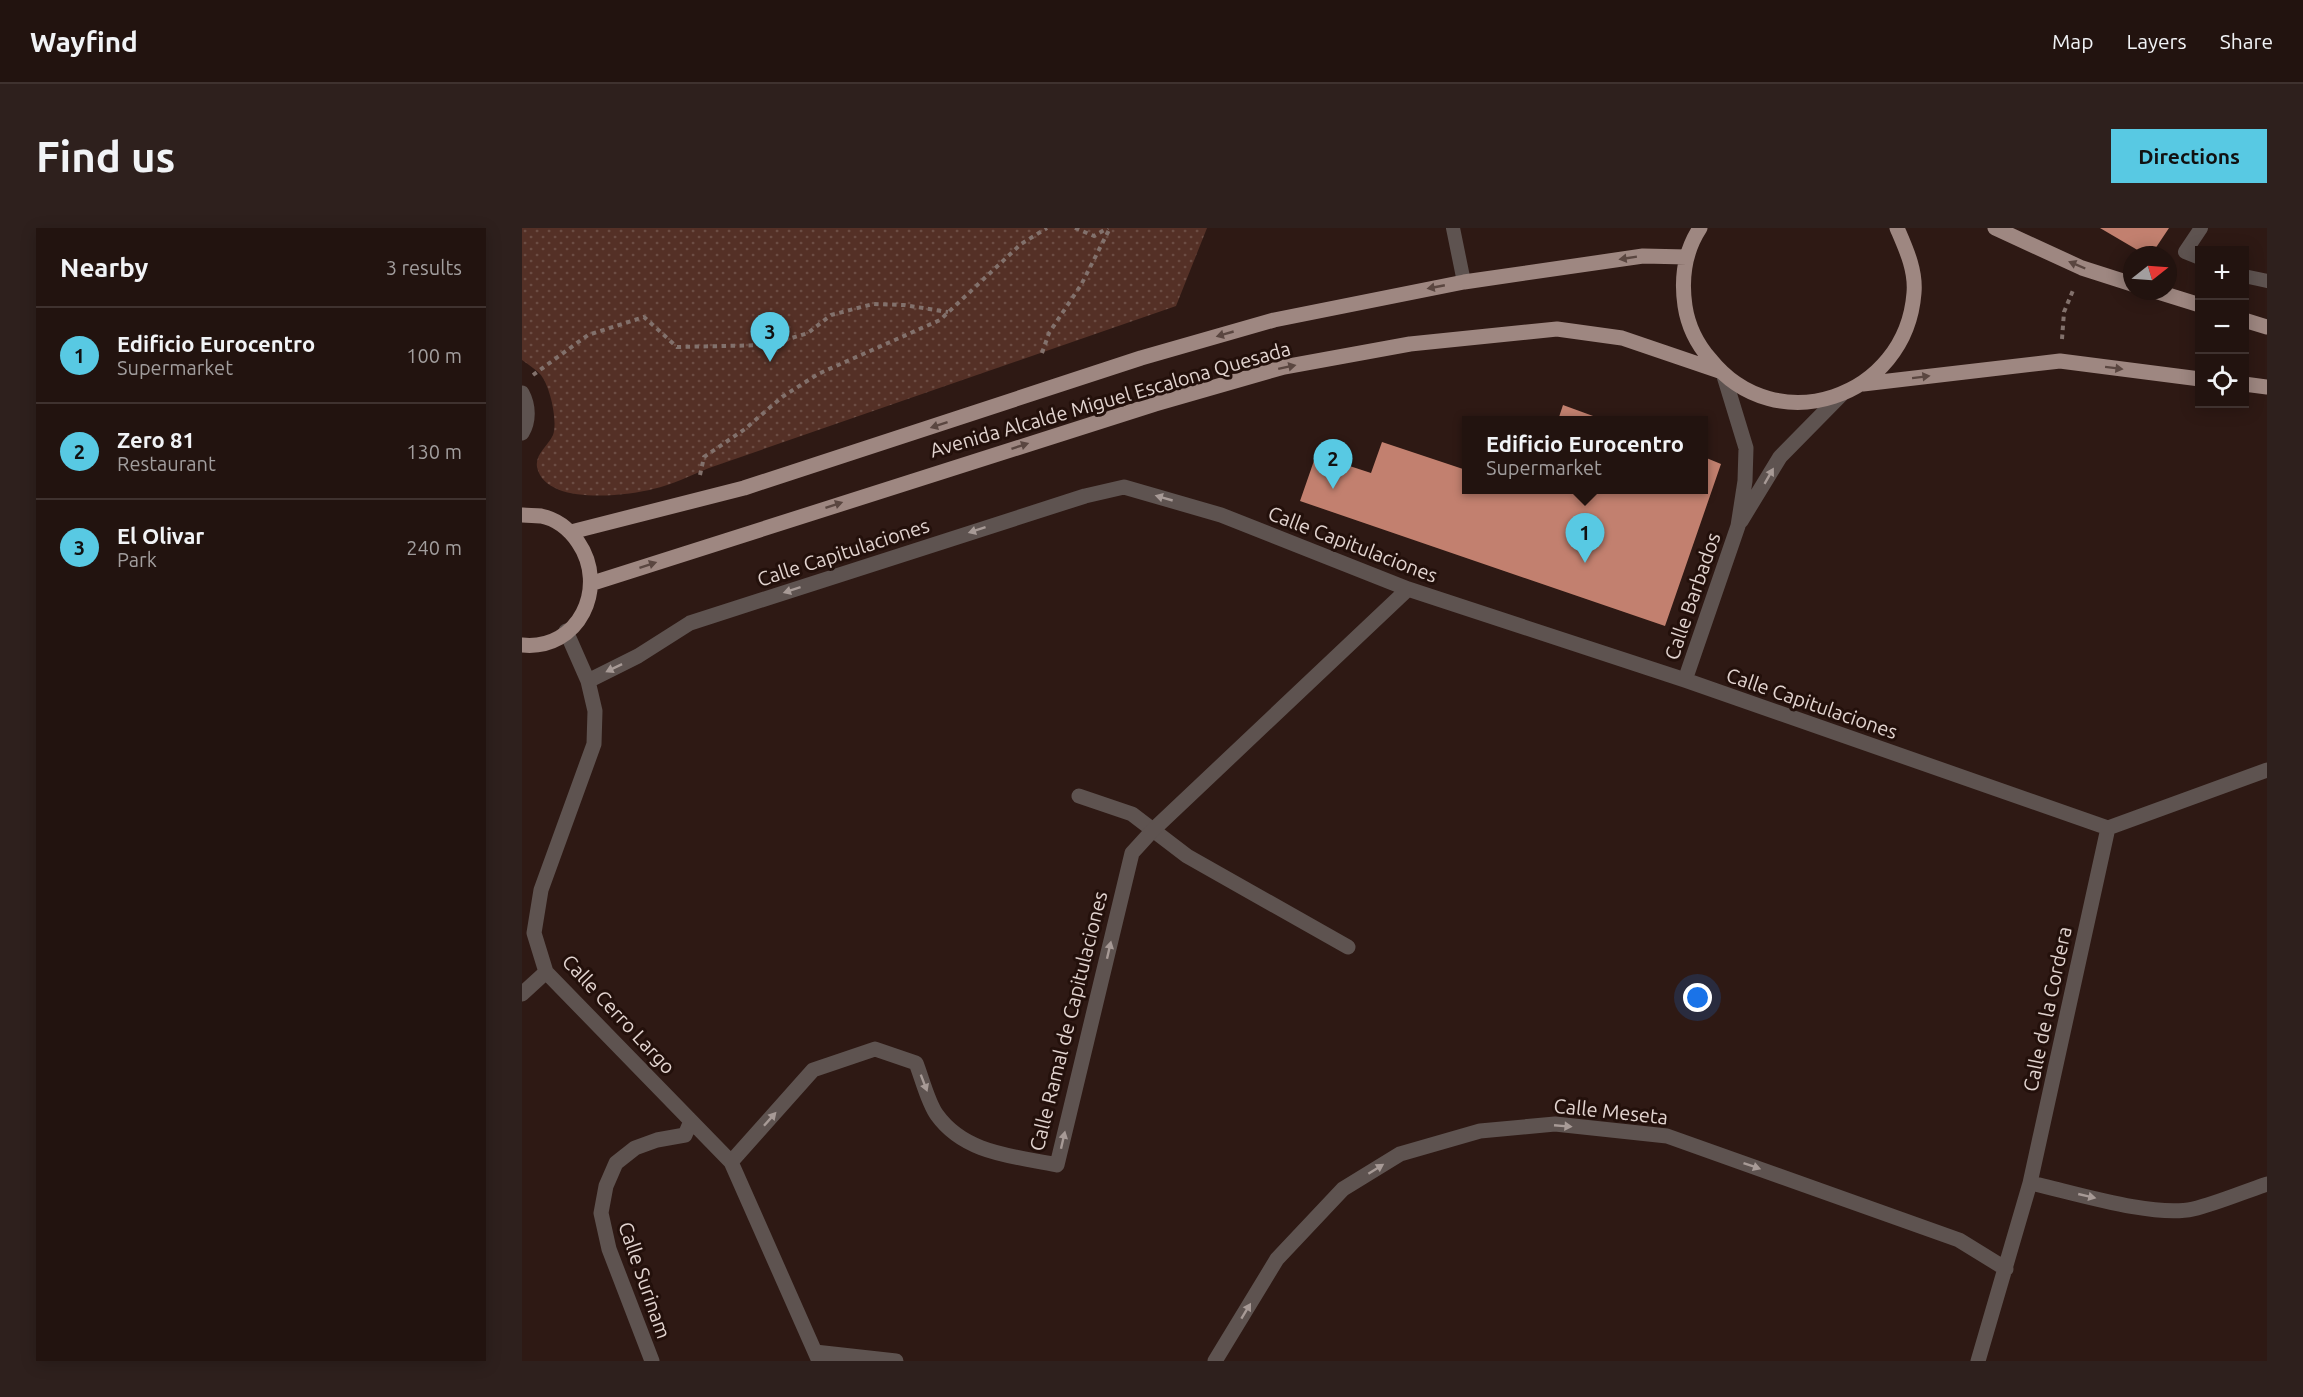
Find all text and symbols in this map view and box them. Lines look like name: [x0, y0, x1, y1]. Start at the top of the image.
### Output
text: Wayfind: [30, 26, 138, 57]
text: Map: [2052, 29, 2093, 53]
text: Layers: [2126, 29, 2187, 53]
text: Share: [2220, 29, 2273, 53]
button: Directions: [2111, 129, 2267, 183]
text: Find us: [36, 133, 175, 180]
north arrow: [2123, 246, 2177, 300]
map controls: [2195, 246, 2249, 408]
button: +: [2195, 246, 2249, 300]
text: Nearby: [60, 253, 148, 282]
one-way arrow: [1619, 254, 1638, 263]
text: 3 results: [386, 256, 462, 279]
one-way arrow: [2067, 260, 2085, 270]
one-way arrow: [1426, 283, 1445, 292]
button: −: [2195, 300, 2249, 354]
pin: 3: [750, 312, 790, 362]
one-way arrow: [1216, 330, 1234, 339]
text: Edificio Eurocentro: [117, 331, 315, 356]
street label: Avenida Alcalde Miguel Escalona Quesada: [927, 336, 1293, 462]
text: 1: [74, 344, 85, 367]
text: 100 m: [406, 344, 462, 367]
button: locate: [2195, 354, 2249, 408]
text: Supermarket: [117, 356, 233, 379]
one-way arrow: [1278, 362, 1297, 371]
one-way arrow: [2105, 363, 2124, 373]
one-way arrow: [1911, 372, 1930, 381]
popup: [1462, 416, 1708, 494]
one-way arrow: [930, 420, 948, 430]
text: Zero 81: [117, 427, 195, 452]
text: Edificio Eurocentro: [1486, 431, 1684, 456]
text: 2: [74, 440, 85, 463]
text: 130 m: [406, 440, 462, 463]
pin: 2: [1314, 440, 1352, 489]
one-way arrow: [1011, 441, 1029, 450]
text: Restaurant: [117, 452, 216, 475]
text: Supermarket: [1486, 456, 1602, 479]
one-way arrow: [1764, 467, 1774, 484]
one-way arrow: [1155, 493, 1173, 502]
one-way arrow: [825, 500, 843, 509]
street label: Calle Capitulaciones: [1265, 501, 1441, 587]
street label: Calle Capitulaciones: [754, 513, 932, 591]
pin: 1: [1566, 514, 1604, 563]
text: El Olivar: [117, 523, 204, 548]
one-way arrow: [968, 526, 986, 536]
street label: Calle Barbados: [1659, 529, 1725, 663]
text: 3: [74, 536, 85, 559]
text: 240 m: [406, 536, 462, 559]
text: Park: [117, 548, 157, 571]
one-way arrow: [639, 560, 657, 569]
one-way arrow: [783, 586, 801, 595]
one-way arrow: [606, 663, 623, 673]
street label: Calle Capitulaciones: [1723, 663, 1901, 743]
street label: Calle Ramal de Capitulaciones: [1025, 889, 1111, 1153]
street label: Calle de la Cordera: [2018, 924, 2076, 1094]
one-way arrow: [1104, 941, 1114, 960]
street label: Calle Cerro Largo: [558, 950, 680, 1078]
your location: [1683, 983, 1712, 1012]
one-way arrow: [919, 1074, 929, 1092]
street label: Calle Meseta: [1553, 1094, 1669, 1128]
one-way arrow: [763, 1111, 777, 1126]
one-way arrow: [1553, 1121, 1572, 1130]
one-way arrow: [1059, 1131, 1069, 1149]
one-way arrow: [1743, 1162, 1761, 1172]
one-way arrow: [1367, 1164, 1384, 1175]
one-way arrow: [2078, 1192, 2096, 1202]
street label: Calle Surinam: [614, 1219, 676, 1341]
one-way arrow: [1240, 1303, 1251, 1319]

